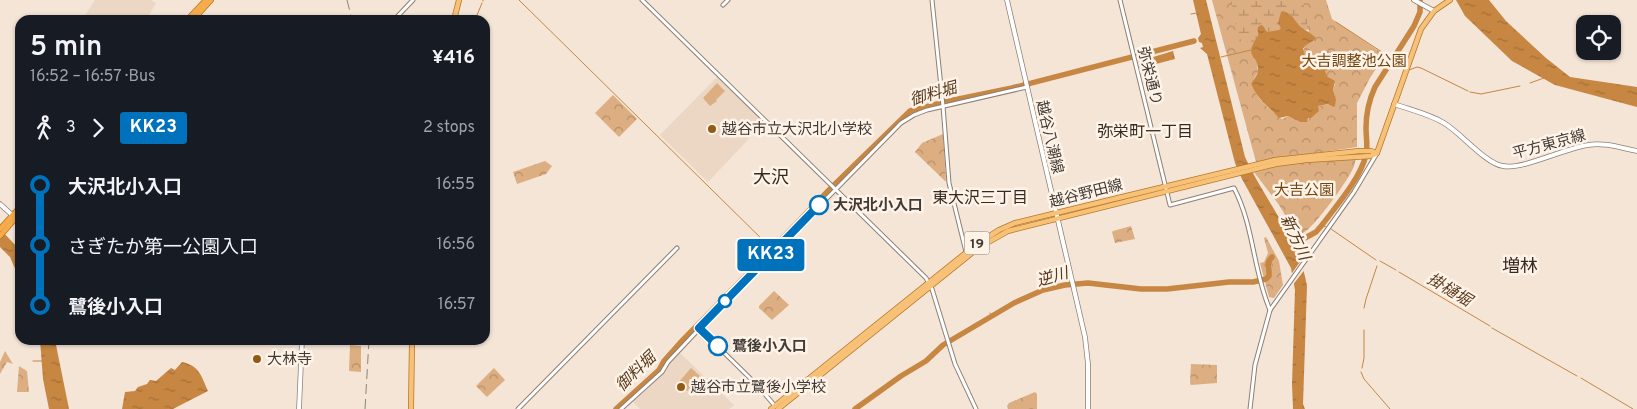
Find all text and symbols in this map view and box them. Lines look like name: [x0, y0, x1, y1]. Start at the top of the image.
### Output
map controls: [1576, 15, 1621, 60]
button: locate: [1576, 15, 1621, 60]
text: 5 min: [30, 30, 102, 66]
street label: 弥栄通り: [1132, 45, 1165, 108]
text: ¥416: [432, 46, 475, 70]
park label: 大吉調整池公園: [1301, 53, 1407, 72]
text: 16:52 – 16:57 · Bus: [30, 67, 156, 87]
water label: 御料堀: [908, 78, 962, 111]
street label: 越谷八潮線: [1031, 98, 1066, 176]
icon: walk: [30, 114, 58, 142]
icon: forward: [84, 114, 112, 142]
text: KK23: [130, 116, 177, 139]
text: 3: [66, 118, 76, 138]
text: 2 stops: [423, 118, 475, 138]
place label: 越谷市立大沢北小学校: [721, 120, 872, 140]
marker: 越谷市立大沢北小学校: [706, 123, 718, 135]
district label: 弥栄町一丁目: [1097, 123, 1193, 143]
street label: 平方東京線: [1511, 127, 1588, 164]
district label: 大沢: [753, 167, 789, 190]
text: 16:55: [436, 175, 475, 195]
text: 大沢北小入口: [68, 176, 182, 200]
street label: 越谷野田線: [1047, 176, 1125, 213]
park label: 大吉公園: [1274, 182, 1334, 201]
district label: 東大沢三丁目: [932, 189, 1028, 209]
marker: 大沢北小入口: [809, 195, 829, 215]
place label: 大沢北小入口: [833, 197, 923, 216]
water label: 新方川: [1275, 212, 1314, 266]
road number: 19: [964, 232, 990, 254]
text: 16:56: [436, 235, 475, 255]
text: さぎたか第一公園入口: [68, 236, 258, 260]
line badge: KK23: [736, 239, 806, 271]
text: KK23: [747, 243, 795, 266]
district label: 増林: [1502, 256, 1538, 279]
water label: 逆川: [1034, 263, 1073, 292]
water label: 掛樋堀: [1423, 270, 1477, 313]
unlabelled marker: [718, 294, 732, 308]
text: 16:57: [438, 295, 475, 315]
text: 鷺後小入口: [68, 296, 163, 320]
marker: 鷺後小入口: [708, 336, 728, 356]
place label: 鷺後小入口: [732, 338, 807, 357]
water label: 御料堀: [612, 346, 663, 396]
place label: 大林寺: [267, 351, 312, 370]
marker: 大林寺: [251, 353, 263, 365]
place label: 越谷市立鷺後小学校: [690, 379, 826, 398]
marker: 越谷市立鷺後小学校: [675, 381, 687, 393]

